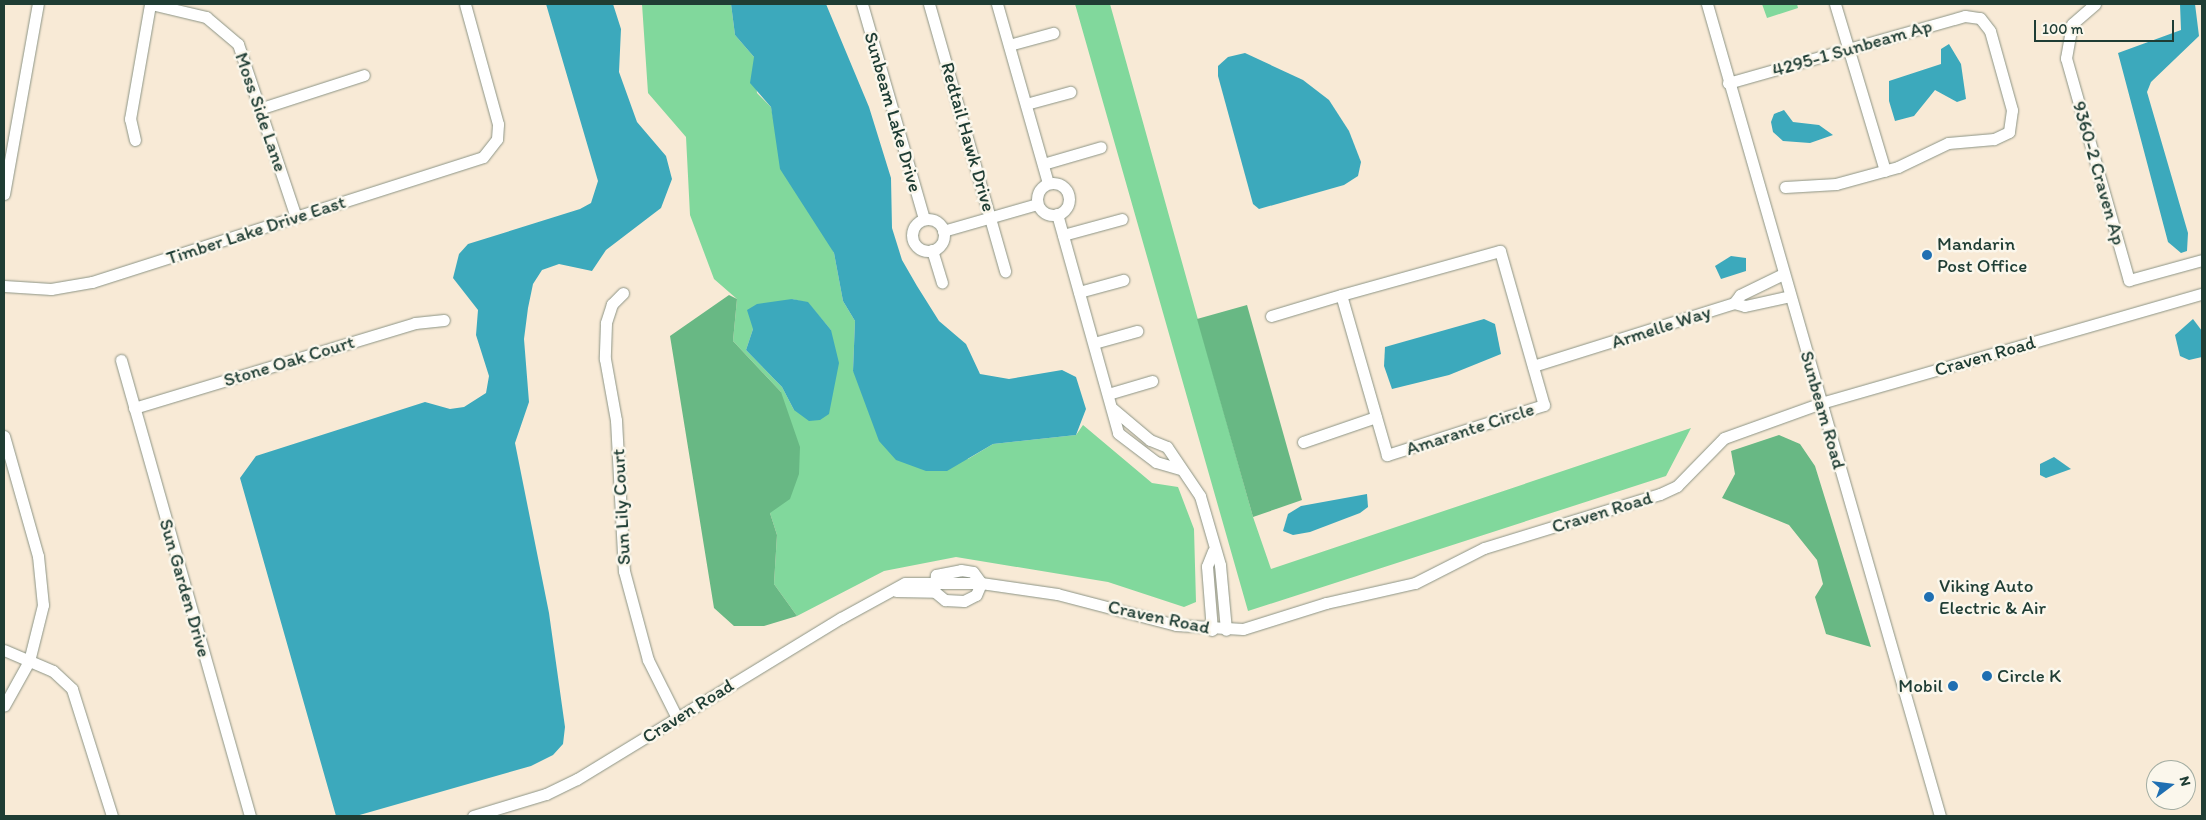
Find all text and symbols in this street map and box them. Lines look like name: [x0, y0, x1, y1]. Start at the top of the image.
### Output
scale bar: [2036, 10, 2176, 42]
street label: 4295-1 Sunbeam Ap: [1769, 14, 1935, 82]
text: 100 m: [2042, 20, 2083, 38]
street label: Sunbeam Lake Drive: [859, 29, 927, 195]
street label: Moss Side Lane: [230, 49, 292, 175]
street label: Redtail Hawk Drive: [936, 60, 1000, 214]
street label: 9360-2 Craven Ap: [2068, 98, 2130, 248]
street label: Timber Lake Drive East: [163, 190, 349, 270]
place label: Mandarin Post Office: [1937, 233, 2027, 277]
marker: Mandarin Post Office: [1921, 249, 1933, 261]
street label: Armelle Way: [1609, 300, 1713, 354]
street label: Stone Oak Court: [221, 330, 357, 392]
street label: Craven Road: [1932, 331, 2038, 381]
street label: Sunbeam Road: [1795, 348, 1851, 472]
street label: Amarante Circle: [1403, 398, 1537, 460]
street label: Sun Lily Court: [607, 448, 635, 566]
street label: Craven Road: [1549, 486, 1655, 538]
street label: Sun Garden Drive: [154, 516, 216, 660]
place label: Viking Auto Electric & Air: [1939, 575, 2046, 619]
marker: Viking Auto Electric & Air: [1923, 591, 1935, 603]
street label: Craven Road: [1106, 595, 1212, 639]
place label: Circle K: [1997, 665, 2061, 687]
marker: Circle K: [1981, 670, 1993, 682]
street label: Craven Road: [638, 674, 738, 748]
place label: Mobil: [1898, 675, 1943, 697]
marker: Mobil: [1947, 680, 1959, 692]
north arrow: [2146, 760, 2196, 810]
text: N: [2176, 774, 2194, 788]

